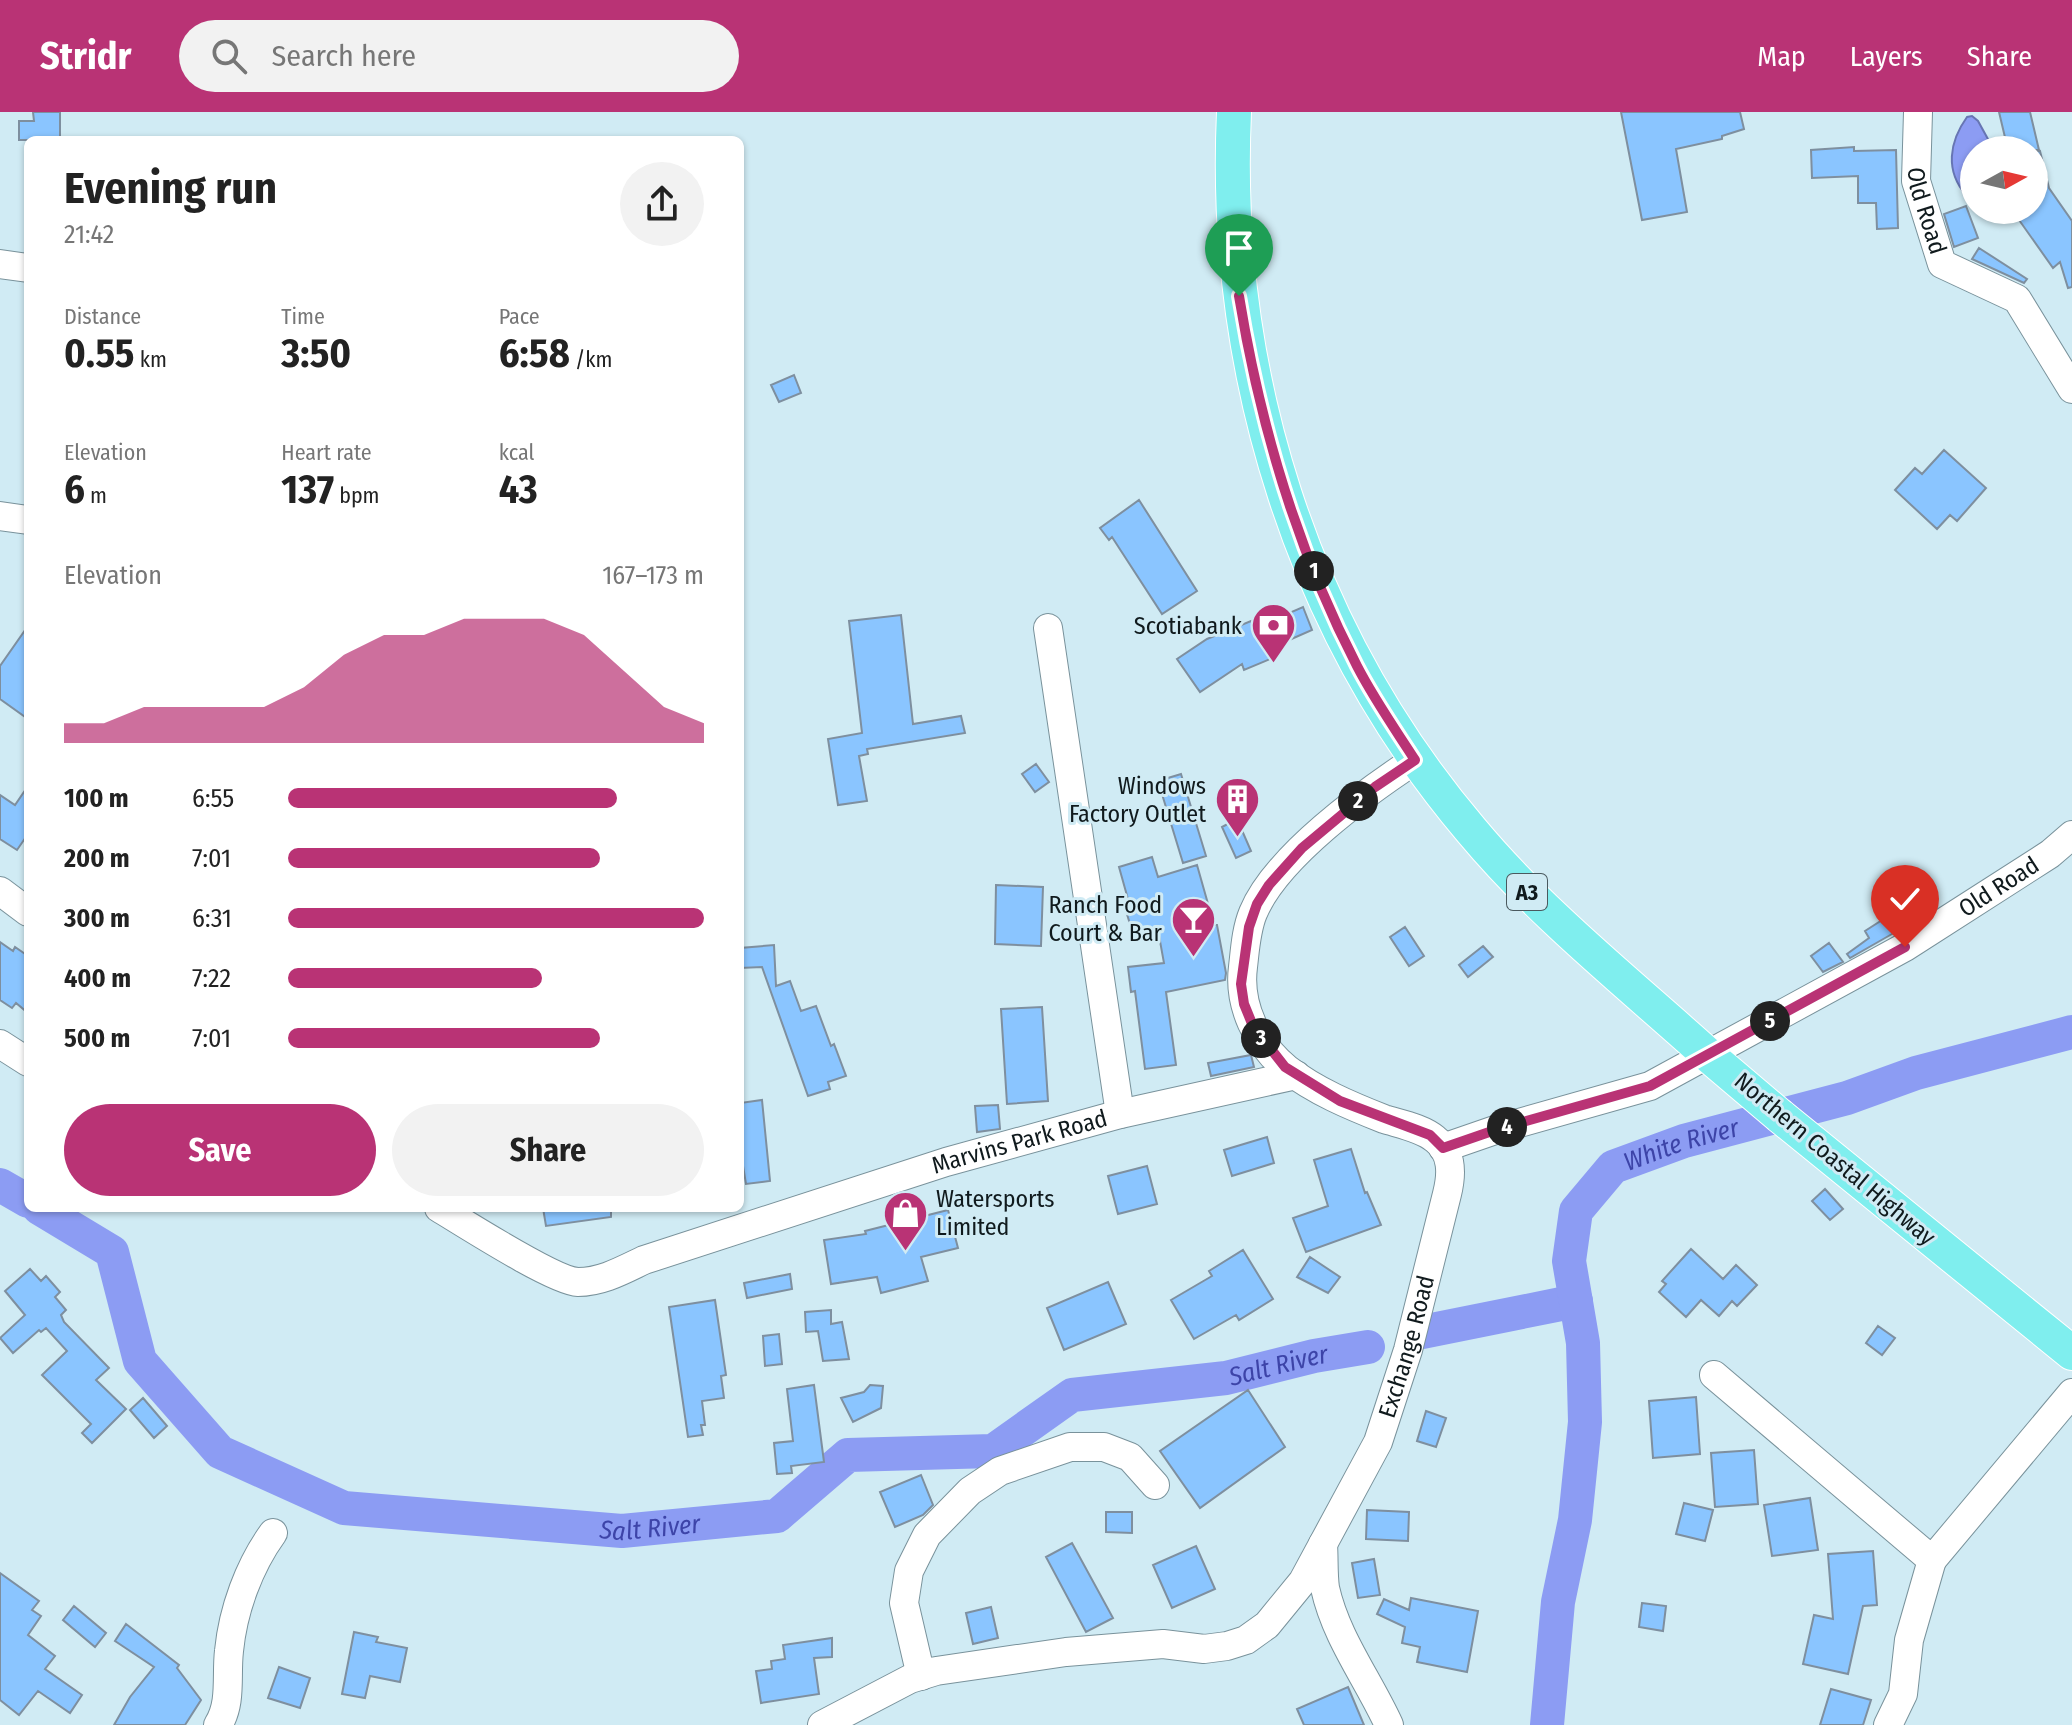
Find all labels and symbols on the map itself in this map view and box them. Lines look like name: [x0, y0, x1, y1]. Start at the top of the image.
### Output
north arrow: [1960, 136, 2048, 224]
street label: Old Road: [1902, 167, 1952, 257]
pin: [1205, 214, 1273, 296]
pin: 1: [1294, 551, 1334, 591]
bank icon: Scotiabank: [1249, 602, 1297, 665]
place label: Scotiabank: [1134, 612, 1243, 640]
place label: Windows Factory Outlet: [1069, 772, 1206, 828]
building icon: Windows Factory Outlet: [1213, 776, 1261, 839]
pin: 2: [1338, 781, 1378, 821]
street label: Old Road: [1954, 851, 2044, 923]
pin: [1871, 865, 1939, 947]
road number: A3: [1507, 874, 1547, 910]
place label: Ranch Food Court & Bar: [1048, 891, 1163, 947]
bar icon: Ranch Food Court & Bar: [1169, 895, 1217, 958]
pin: 5: [1750, 1001, 1790, 1041]
pin: 3: [1241, 1018, 1281, 1058]
street label: Northern Coastal Highway: [1729, 1067, 1941, 1251]
street label: Marvins Park Road: [928, 1104, 1110, 1180]
pin: 4: [1487, 1107, 1527, 1147]
water label: White River: [1620, 1112, 1743, 1178]
place label: Watersports Limited: [936, 1185, 1055, 1241]
shop icon: Watersports Limited: [881, 1189, 929, 1252]
street label: Exchange Road: [1373, 1272, 1440, 1421]
water label: Salt River: [1225, 1339, 1331, 1393]
water label: Salt River: [597, 1508, 703, 1547]

